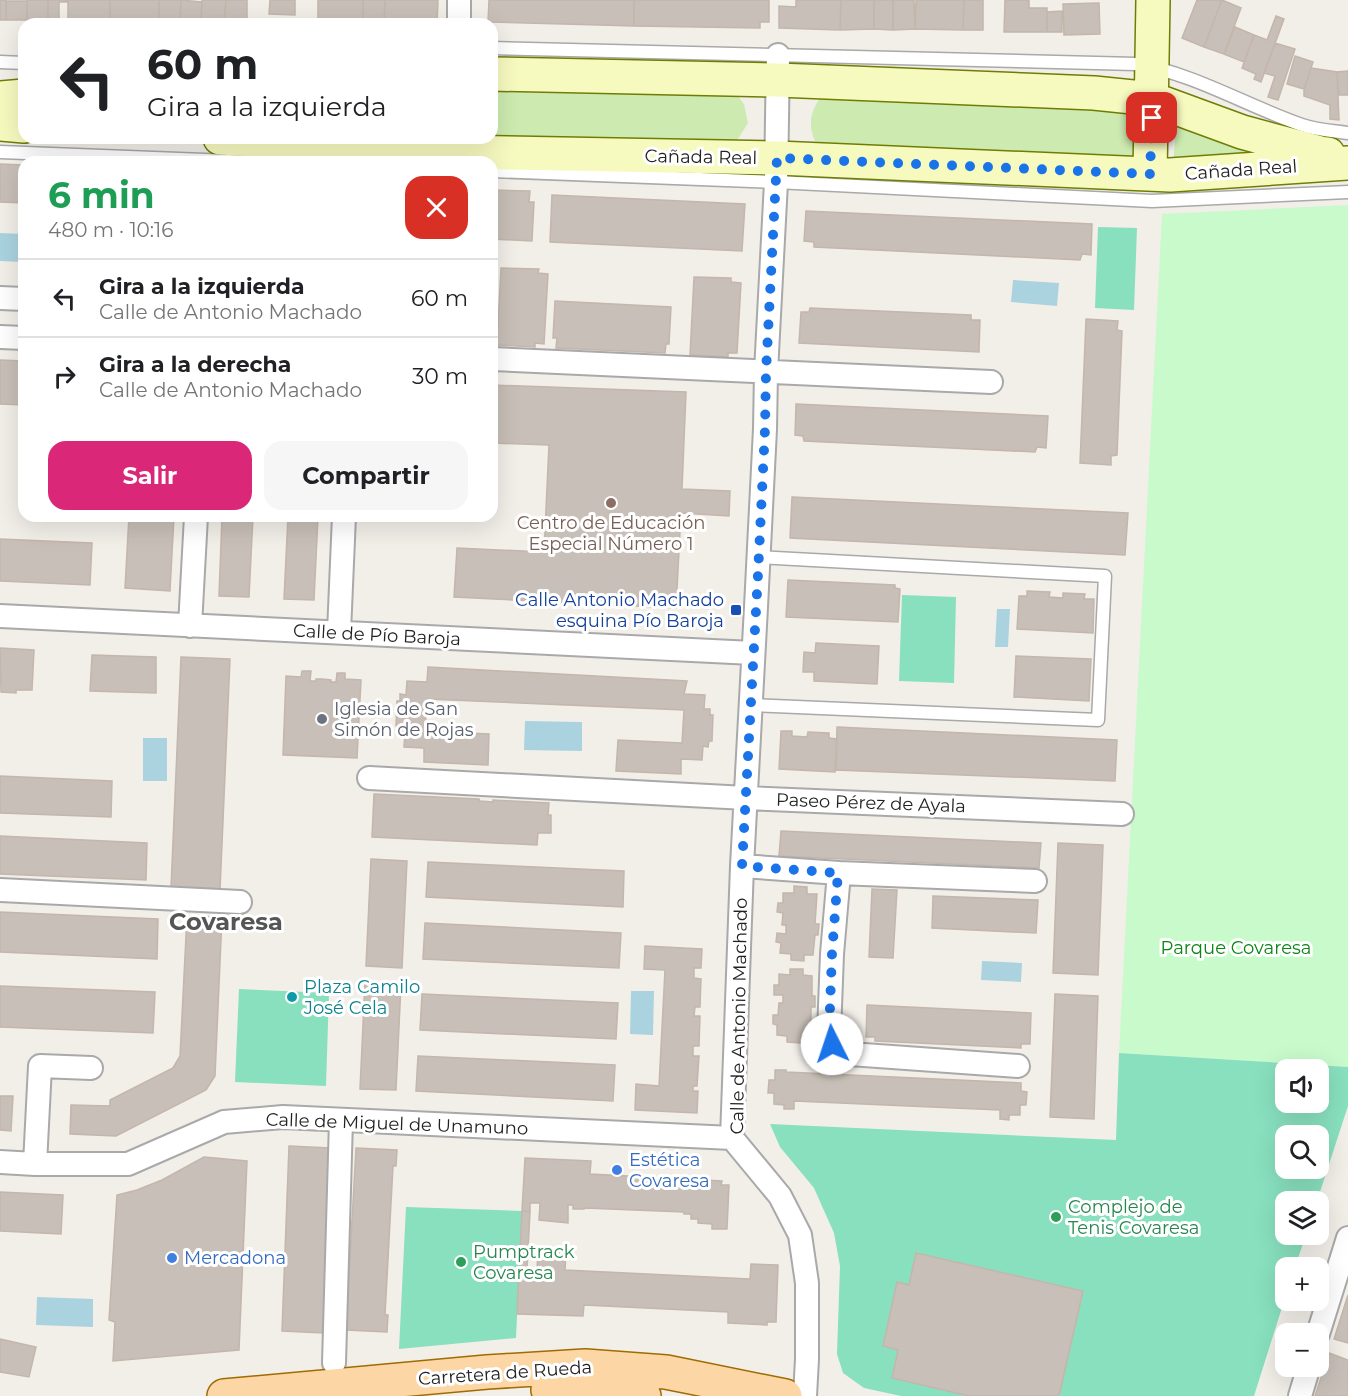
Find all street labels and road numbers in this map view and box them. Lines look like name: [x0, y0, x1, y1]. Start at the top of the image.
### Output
street label: Cañada Real: [644, 145, 758, 169]
street label: Cañada Real: [1184, 155, 1298, 185]
street label: Calle de Pío Baroja: [293, 620, 461, 650]
street label: Paseo Pérez de Ayala: [776, 789, 966, 817]
street label: Calle de Antonio Machado: [726, 897, 752, 1135]
street label: Calle de Miguel de Unamuno: [265, 1108, 529, 1140]
street label: Carretera de Rueda: [417, 1356, 593, 1390]

